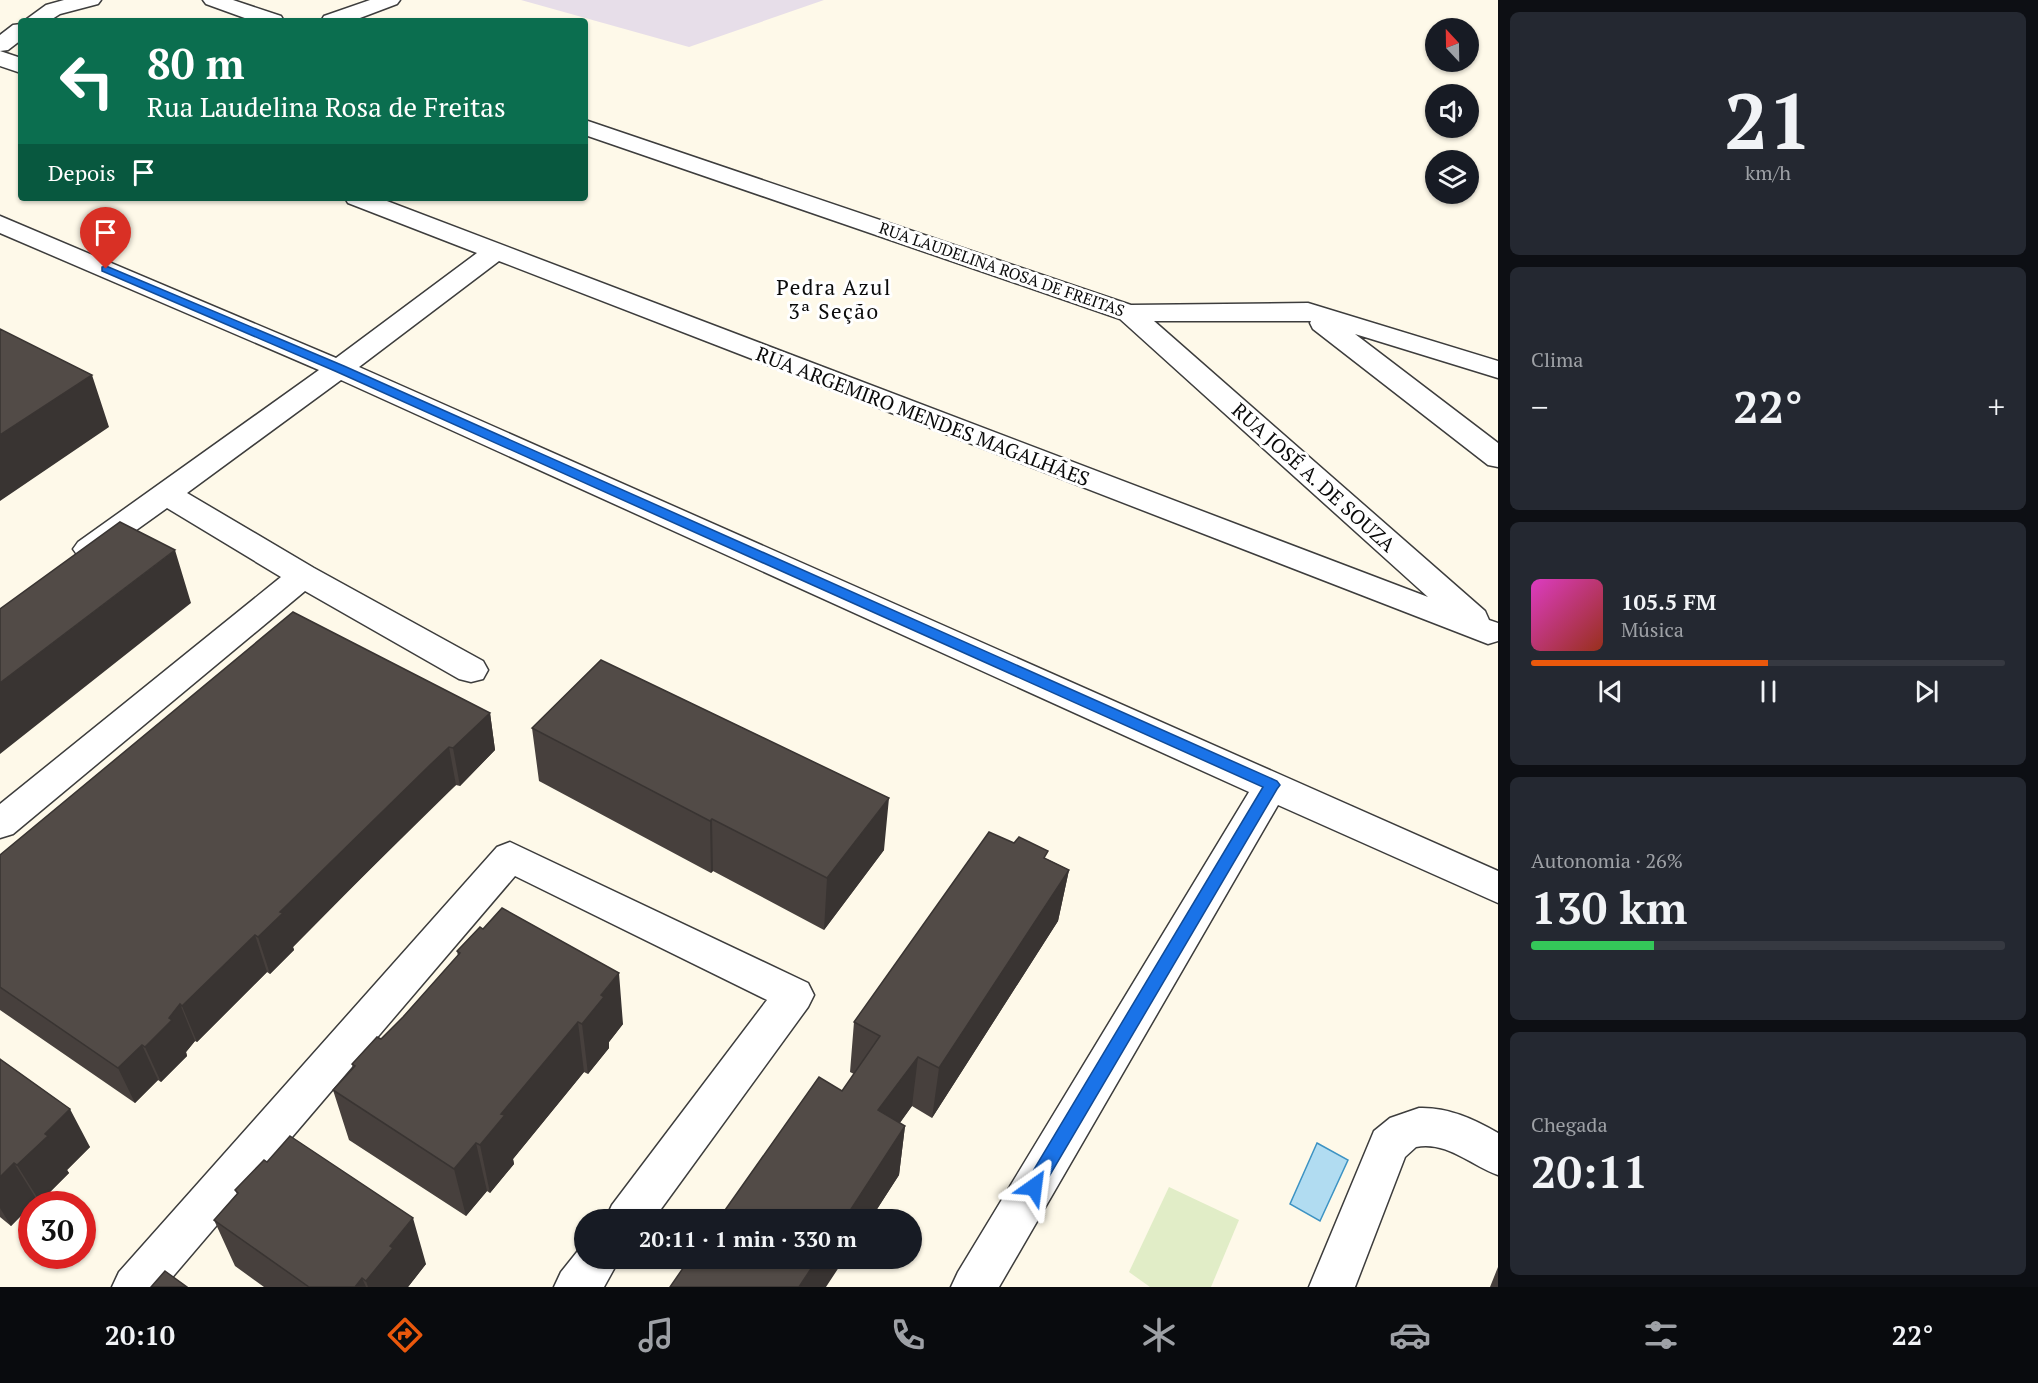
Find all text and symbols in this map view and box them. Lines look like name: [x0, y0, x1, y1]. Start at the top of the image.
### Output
north arrow: [1425, 18, 1479, 72]
map controls: [1425, 18, 1479, 204]
text: 80 m: [147, 35, 245, 91]
icon: left: [48, 42, 126, 120]
text: 21: [1724, 68, 1812, 171]
button: sound: [1425, 84, 1479, 138]
text: Rua Laudelina Rosa de Freitas: [147, 89, 506, 125]
button: layers: [1425, 150, 1479, 204]
icon: arrive: [127, 156, 160, 189]
text: Depois: [48, 158, 115, 187]
text: km/h: [1745, 159, 1791, 186]
pin: [80, 207, 131, 269]
icon: arrive: [89, 216, 122, 249]
street label: RUA LAUDELINA ROSA DE FREITAS: [876, 217, 1128, 321]
district label: Pedra Azul 3ª Seção: [776, 273, 892, 325]
street label: RUA ARGEMIRO MENDES MAGALHÃES: [752, 340, 1094, 492]
text: Clima: [1531, 346, 1583, 373]
text: 22°: [1733, 376, 1803, 436]
text: −: [1531, 385, 1549, 428]
text: +: [1987, 385, 2005, 428]
street label: RUA JOSÉ A. DE SOUZA: [1227, 396, 1402, 558]
text: 105.5 FM: [1621, 587, 1716, 616]
text: Música: [1621, 616, 1684, 643]
icon: previous: [1594, 675, 1627, 708]
icon: pause: [1752, 675, 1785, 708]
icon: next: [1910, 675, 1943, 708]
text: Autonomia · 26%: [1531, 847, 1683, 874]
text: 130 km: [1531, 877, 1687, 937]
text: Chegada: [1531, 1111, 1608, 1138]
text: 20:11: [1531, 1141, 1648, 1201]
position arrow: [1002, 1155, 1066, 1219]
speed limit sign: 30: [18, 1191, 96, 1269]
text: 20:11 · 1 min · 330 m: [639, 1224, 857, 1253]
icon: directions: [384, 1314, 426, 1356]
icon: music: [635, 1314, 677, 1356]
icon: phone: [887, 1314, 929, 1356]
icon: climate: [1138, 1314, 1180, 1356]
icon: car: [1389, 1314, 1431, 1356]
icon: filters: [1640, 1314, 1682, 1356]
text: 20:10: [105, 1317, 175, 1353]
text: 22°: [1892, 1317, 1933, 1353]

